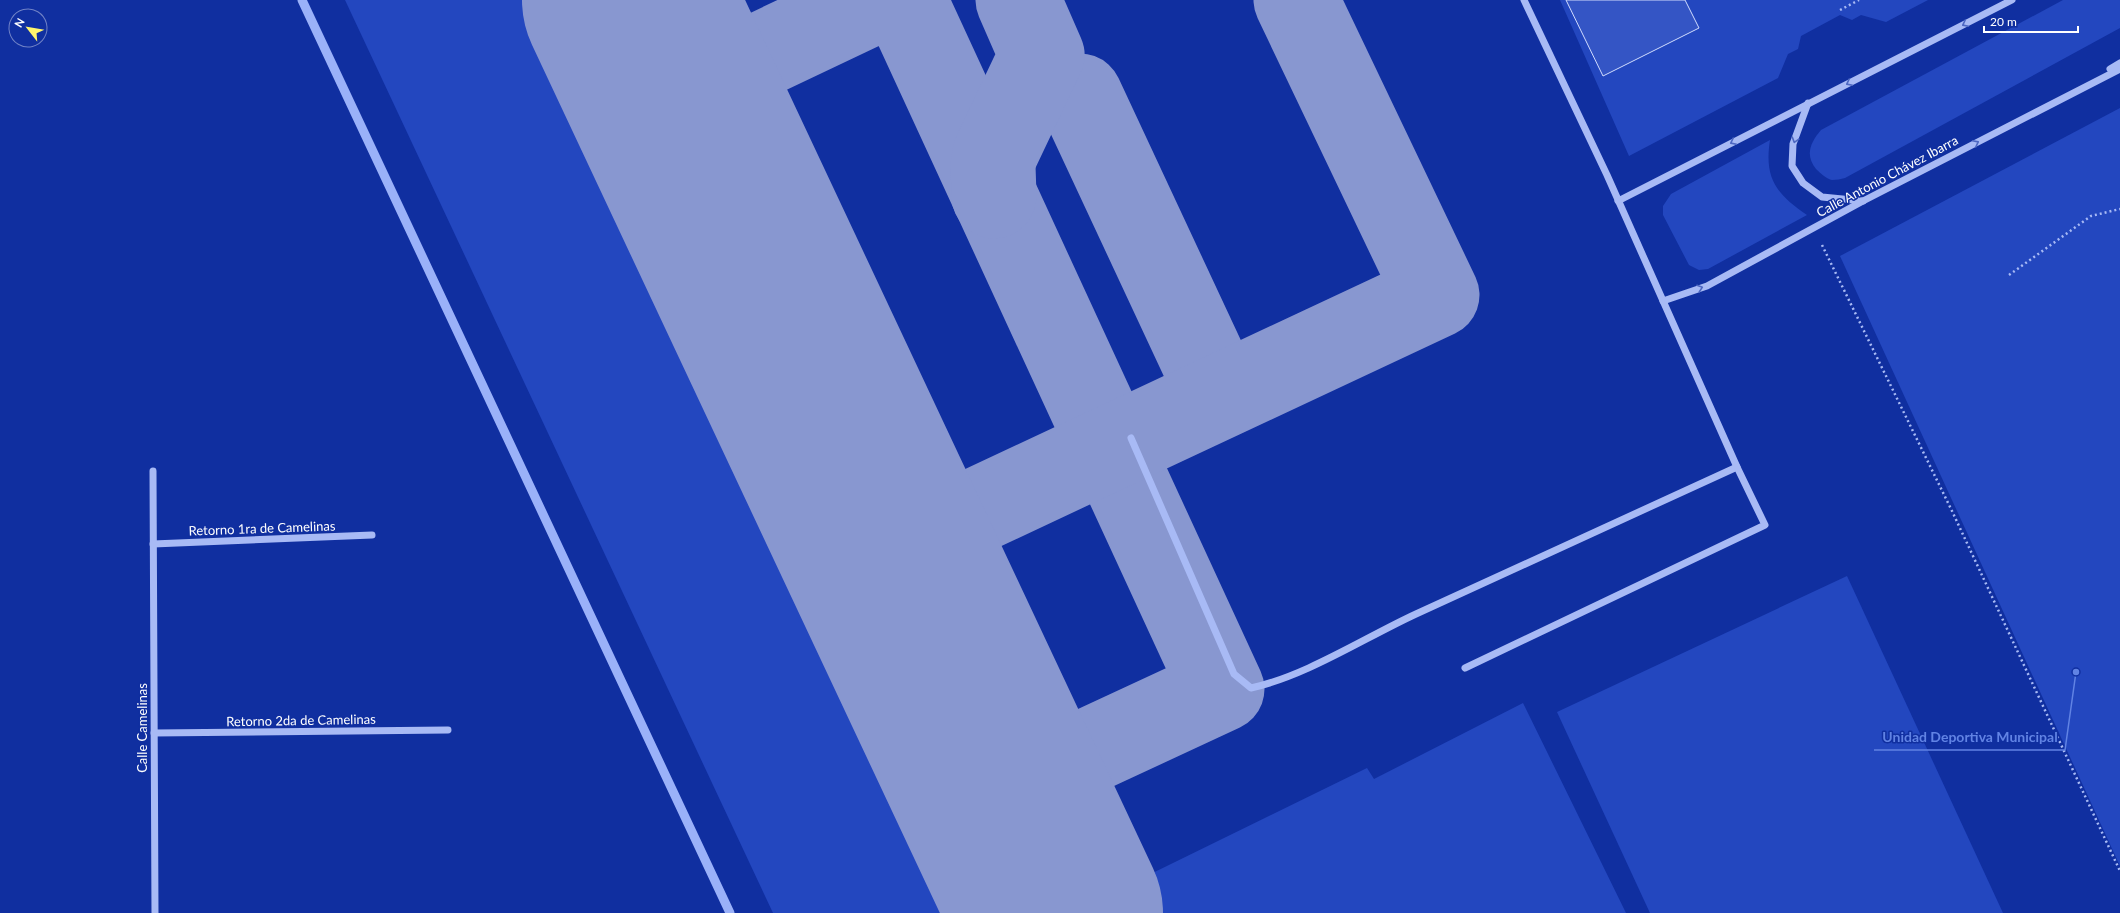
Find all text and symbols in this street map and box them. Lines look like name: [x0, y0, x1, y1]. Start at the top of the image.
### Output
north arrow: [8, 8, 48, 48]
scale bar: [1984, 8, 2078, 34]
text: 20 m: [1990, 14, 2017, 29]
text: N: [11, 16, 27, 30]
one-way arrow: [1962, 19, 1969, 27]
one-way arrow: [1846, 78, 1853, 85]
street label: Calle Antonio Chávez Ibarra: [1813, 132, 1961, 220]
one-way arrow: [1791, 136, 1800, 143]
one-way arrow: [1730, 137, 1737, 145]
one-way arrow: [1972, 140, 1979, 147]
one-way arrow: [1696, 284, 1703, 293]
street label: Retorno 1ra de Camelinas: [188, 517, 336, 539]
street label: Calle Camelinas: [134, 683, 150, 773]
street label: Retorno 2da de Camelinas: [226, 711, 376, 729]
callout: Unidad Deportiva Municipal: [1874, 724, 2065, 750]
text: Unidad Deportiva Municipal: [1882, 728, 2058, 745]

